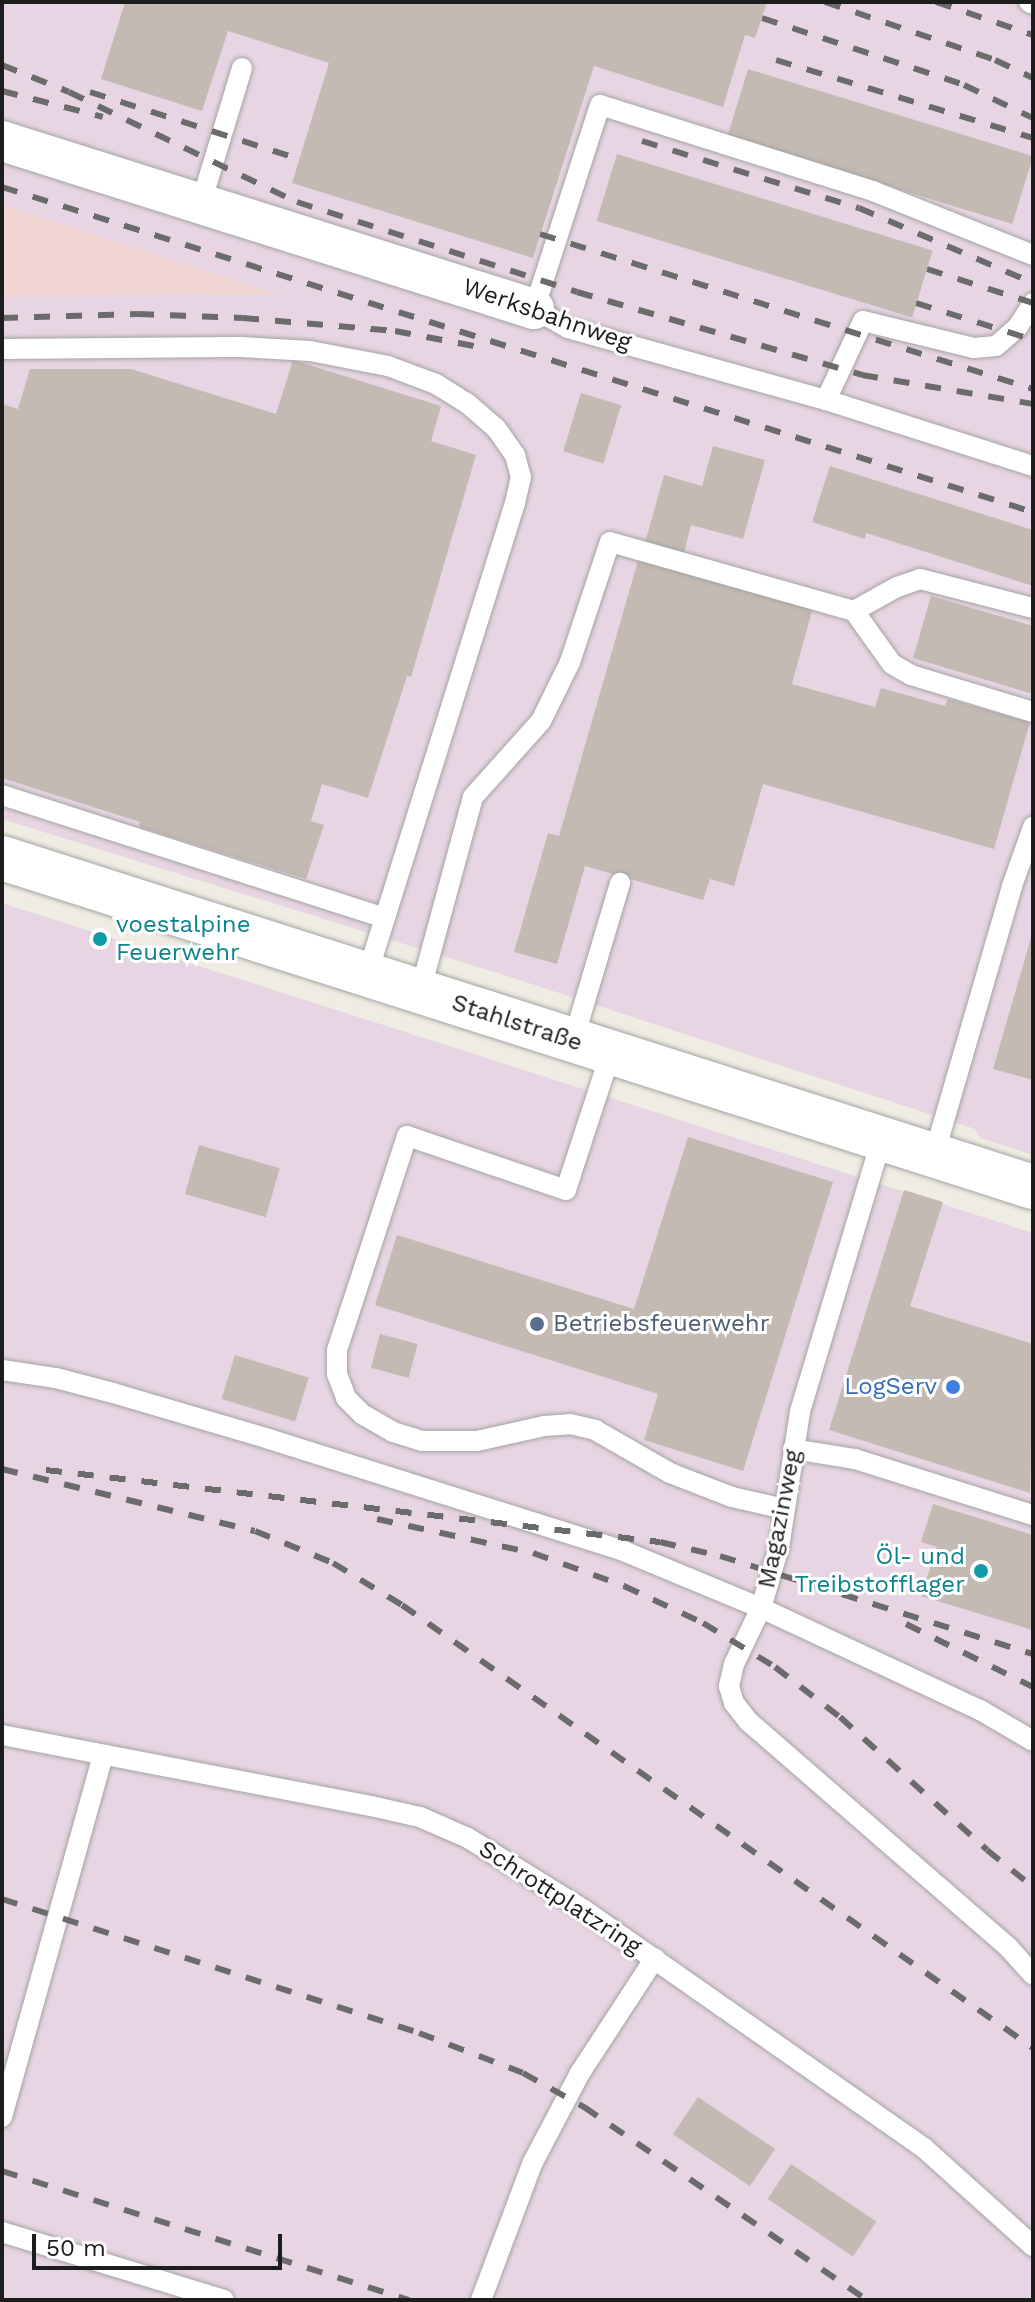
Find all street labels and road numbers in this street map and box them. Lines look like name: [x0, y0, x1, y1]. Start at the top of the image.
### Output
street label: Werksbahnweg: [459, 273, 635, 357]
street label: Stahlstraße: [448, 988, 586, 1058]
street label: Magazinweg: [752, 1447, 808, 1591]
street label: Schrottplatzring: [473, 1835, 647, 1961]

